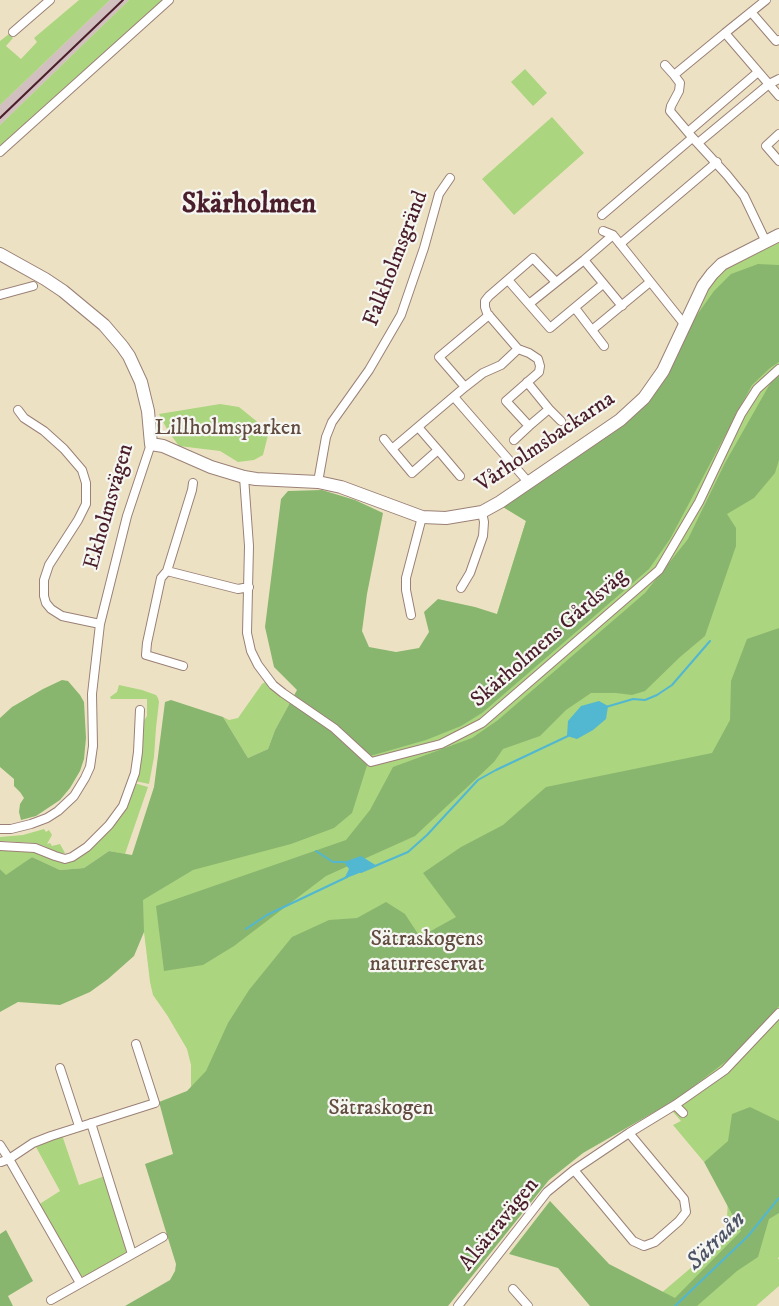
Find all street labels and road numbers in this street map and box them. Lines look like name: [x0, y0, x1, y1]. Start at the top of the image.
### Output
street label: Falkholmsgränd: [359, 188, 435, 330]
street label: Vårholmsbackarna: [472, 387, 620, 499]
street label: Ekholmsvägen: [79, 441, 141, 573]
street label: Skärholmens Gårdsväg: [466, 564, 634, 714]
street label: Alsätravägen: [454, 1173, 546, 1277]

